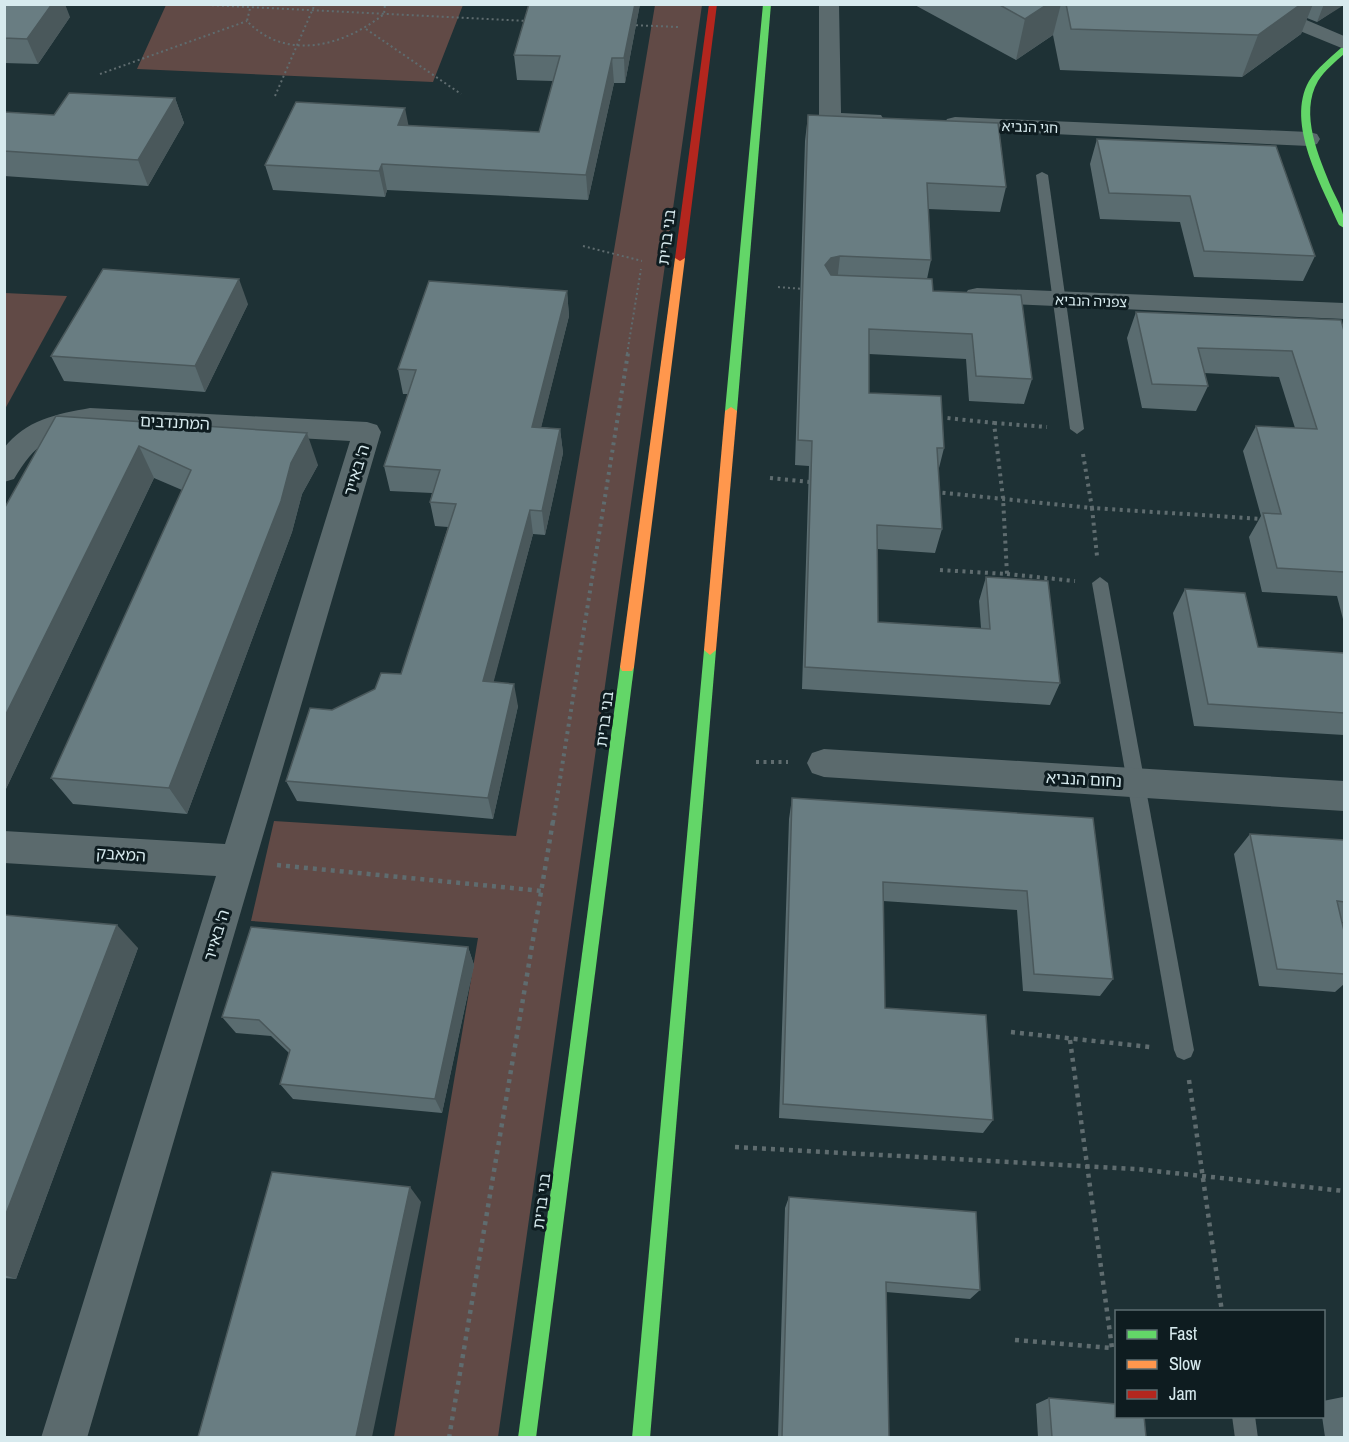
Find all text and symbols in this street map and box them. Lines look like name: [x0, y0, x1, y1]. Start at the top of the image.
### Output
street label: חגי הנביא: [1001, 117, 1059, 137]
street label: בני ברית: [652, 208, 680, 266]
street label: צפניה הנביא: [1055, 291, 1127, 311]
street label: המתנדבים: [139, 409, 211, 435]
street label: ה' באייר: [338, 442, 374, 498]
street label: בני ברית: [590, 690, 618, 748]
street label: נחום הנביא: [1045, 766, 1123, 792]
street label: המאבק: [95, 841, 147, 867]
street label: ה' באייר: [198, 907, 234, 963]
street label: בני ברית: [527, 1172, 555, 1230]
legend: [1115, 1310, 1325, 1418]
text: Fast: [1169, 1321, 1197, 1346]
text: Slow: [1169, 1351, 1201, 1376]
text: Jam: [1169, 1381, 1197, 1406]

